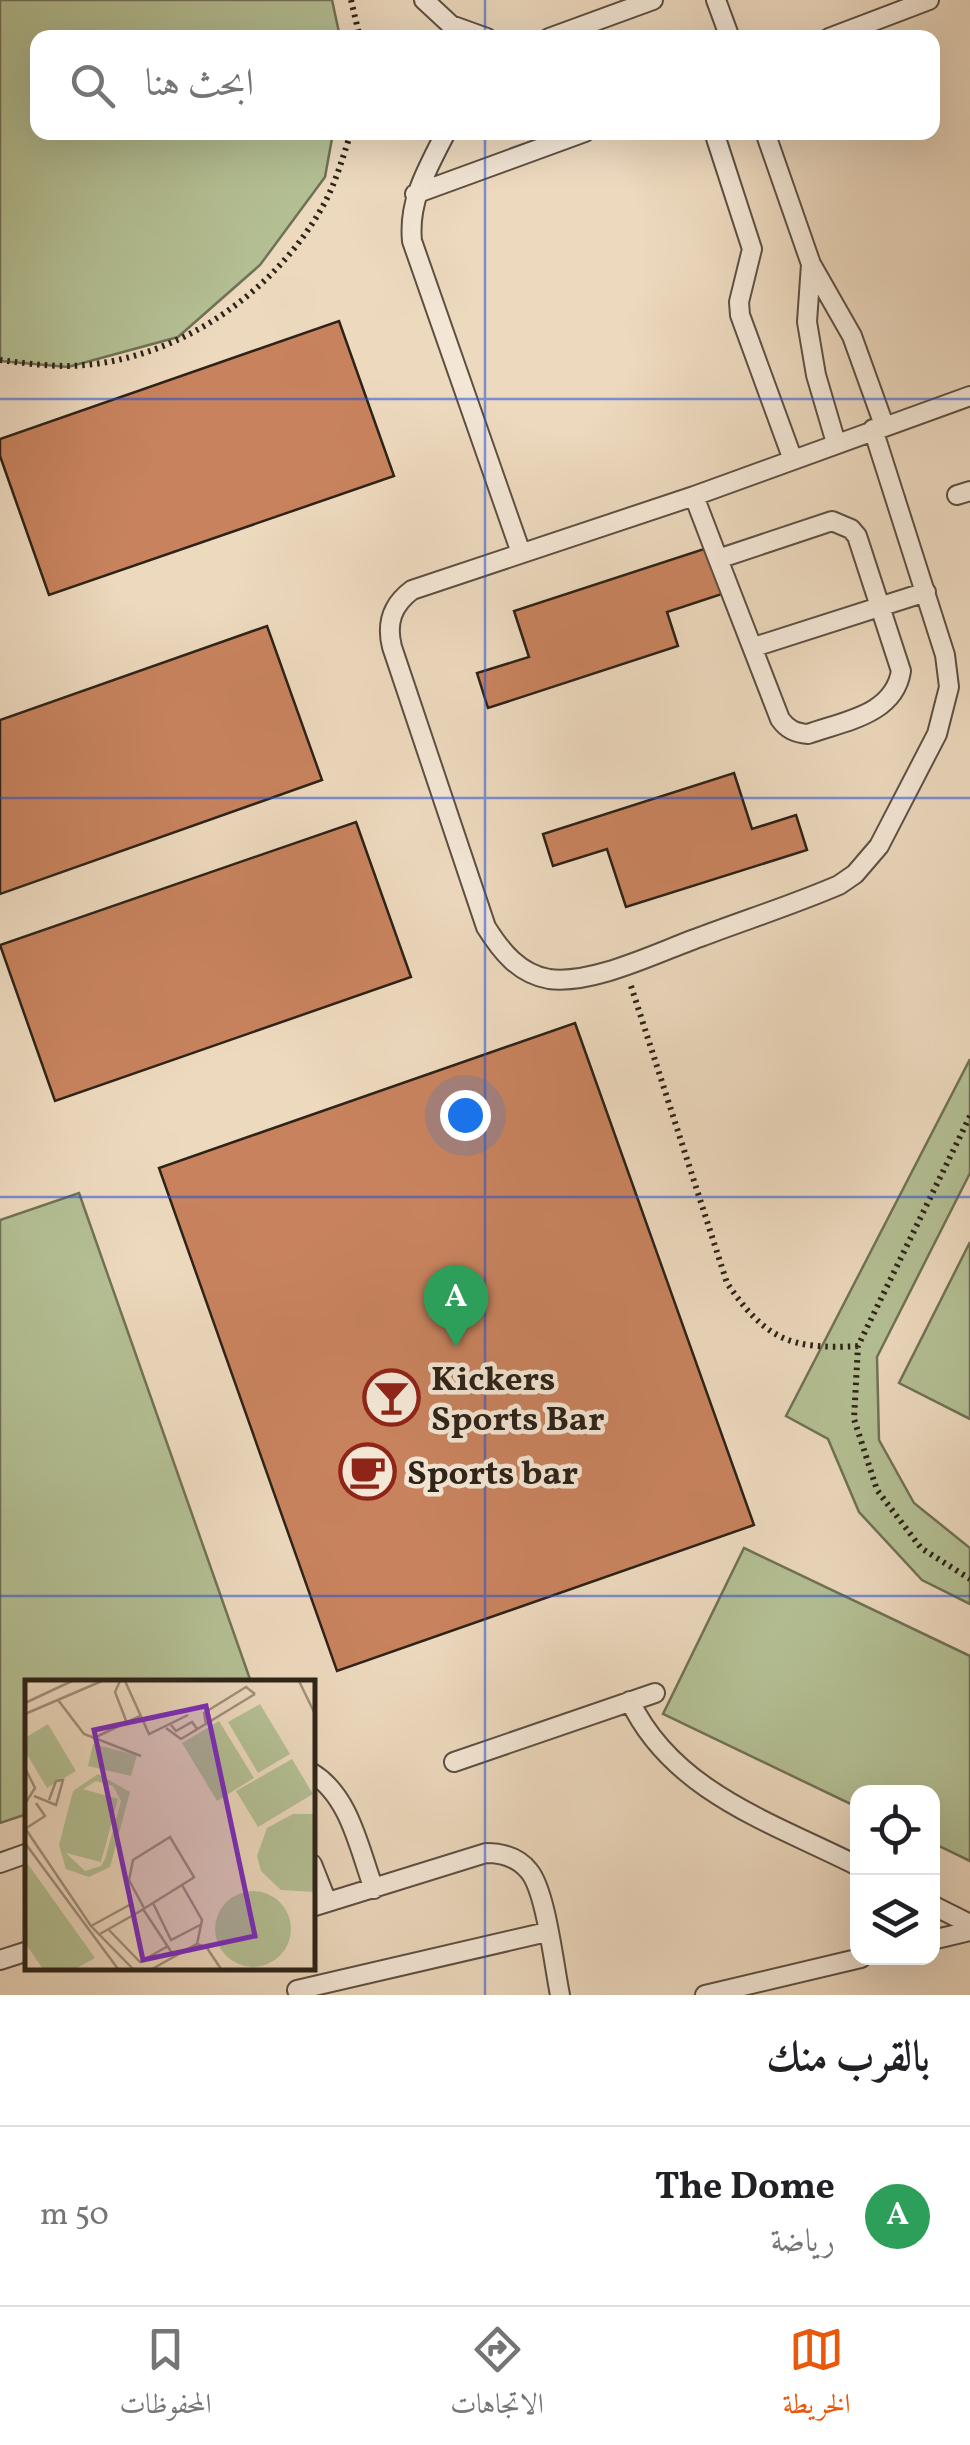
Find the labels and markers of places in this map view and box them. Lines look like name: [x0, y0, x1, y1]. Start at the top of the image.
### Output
pin: A: [424, 1264, 488, 1347]
place label: Kickers Sports Bar: [431, 1357, 605, 1445]
bar icon: Kickers Sports Bar: [362, 1368, 422, 1428]
cafe icon: Sports bar: [338, 1442, 398, 1502]
place label: Sports bar: [407, 1451, 578, 1499]

